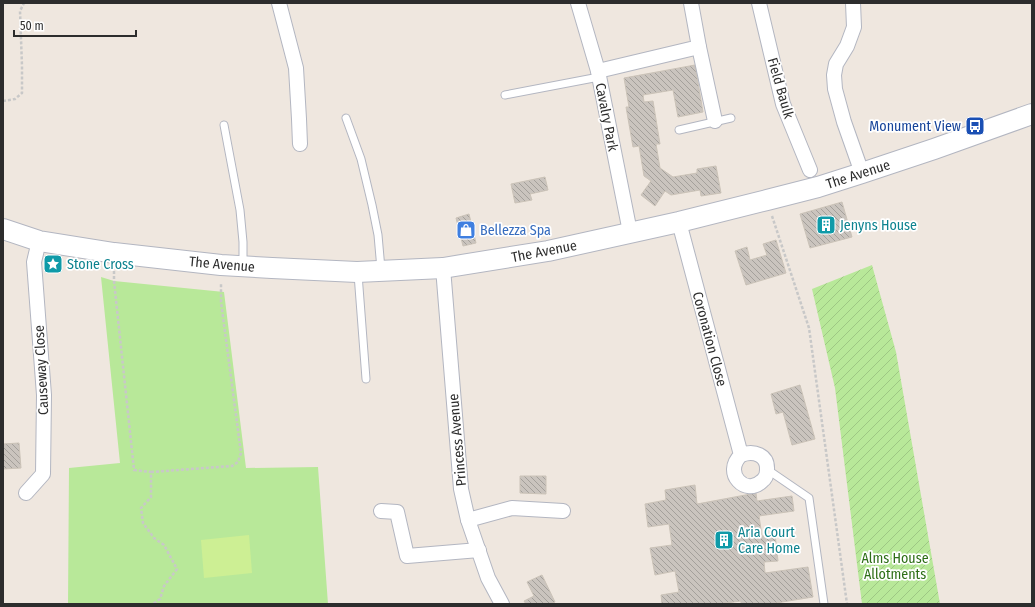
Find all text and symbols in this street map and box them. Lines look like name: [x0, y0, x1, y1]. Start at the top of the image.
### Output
scale bar: [14, 12, 136, 38]
text: 50 m: [20, 19, 44, 33]
street label: Field Baulk: [764, 56, 797, 121]
street label: Cavalry Park: [592, 81, 622, 153]
bus stop icon: Monument View: [964, 115, 986, 137]
place label: Monument View: [869, 118, 961, 135]
street label: The Avenue: [824, 156, 892, 193]
building icon: Jenyns House: [815, 214, 837, 236]
place label: Jenyns House: [840, 217, 917, 234]
shop icon: Bellezza Spa: [455, 219, 477, 241]
place label: Bellezza Spa: [480, 222, 551, 239]
street label: The Avenue: [510, 237, 578, 266]
place icon: Stone Cross: [42, 253, 64, 275]
street label: The Avenue: [188, 253, 256, 276]
place label: Stone Cross: [67, 256, 134, 273]
street label: Coronation Close: [689, 290, 730, 388]
street label: Causeway Close: [31, 324, 52, 415]
street label: Princess Avenue: [445, 393, 470, 487]
place label: Aria Court Care Home: [738, 524, 800, 557]
building icon: Aria Court Care Home: [713, 529, 735, 551]
park label: Alms House Allotments: [861, 550, 929, 583]

